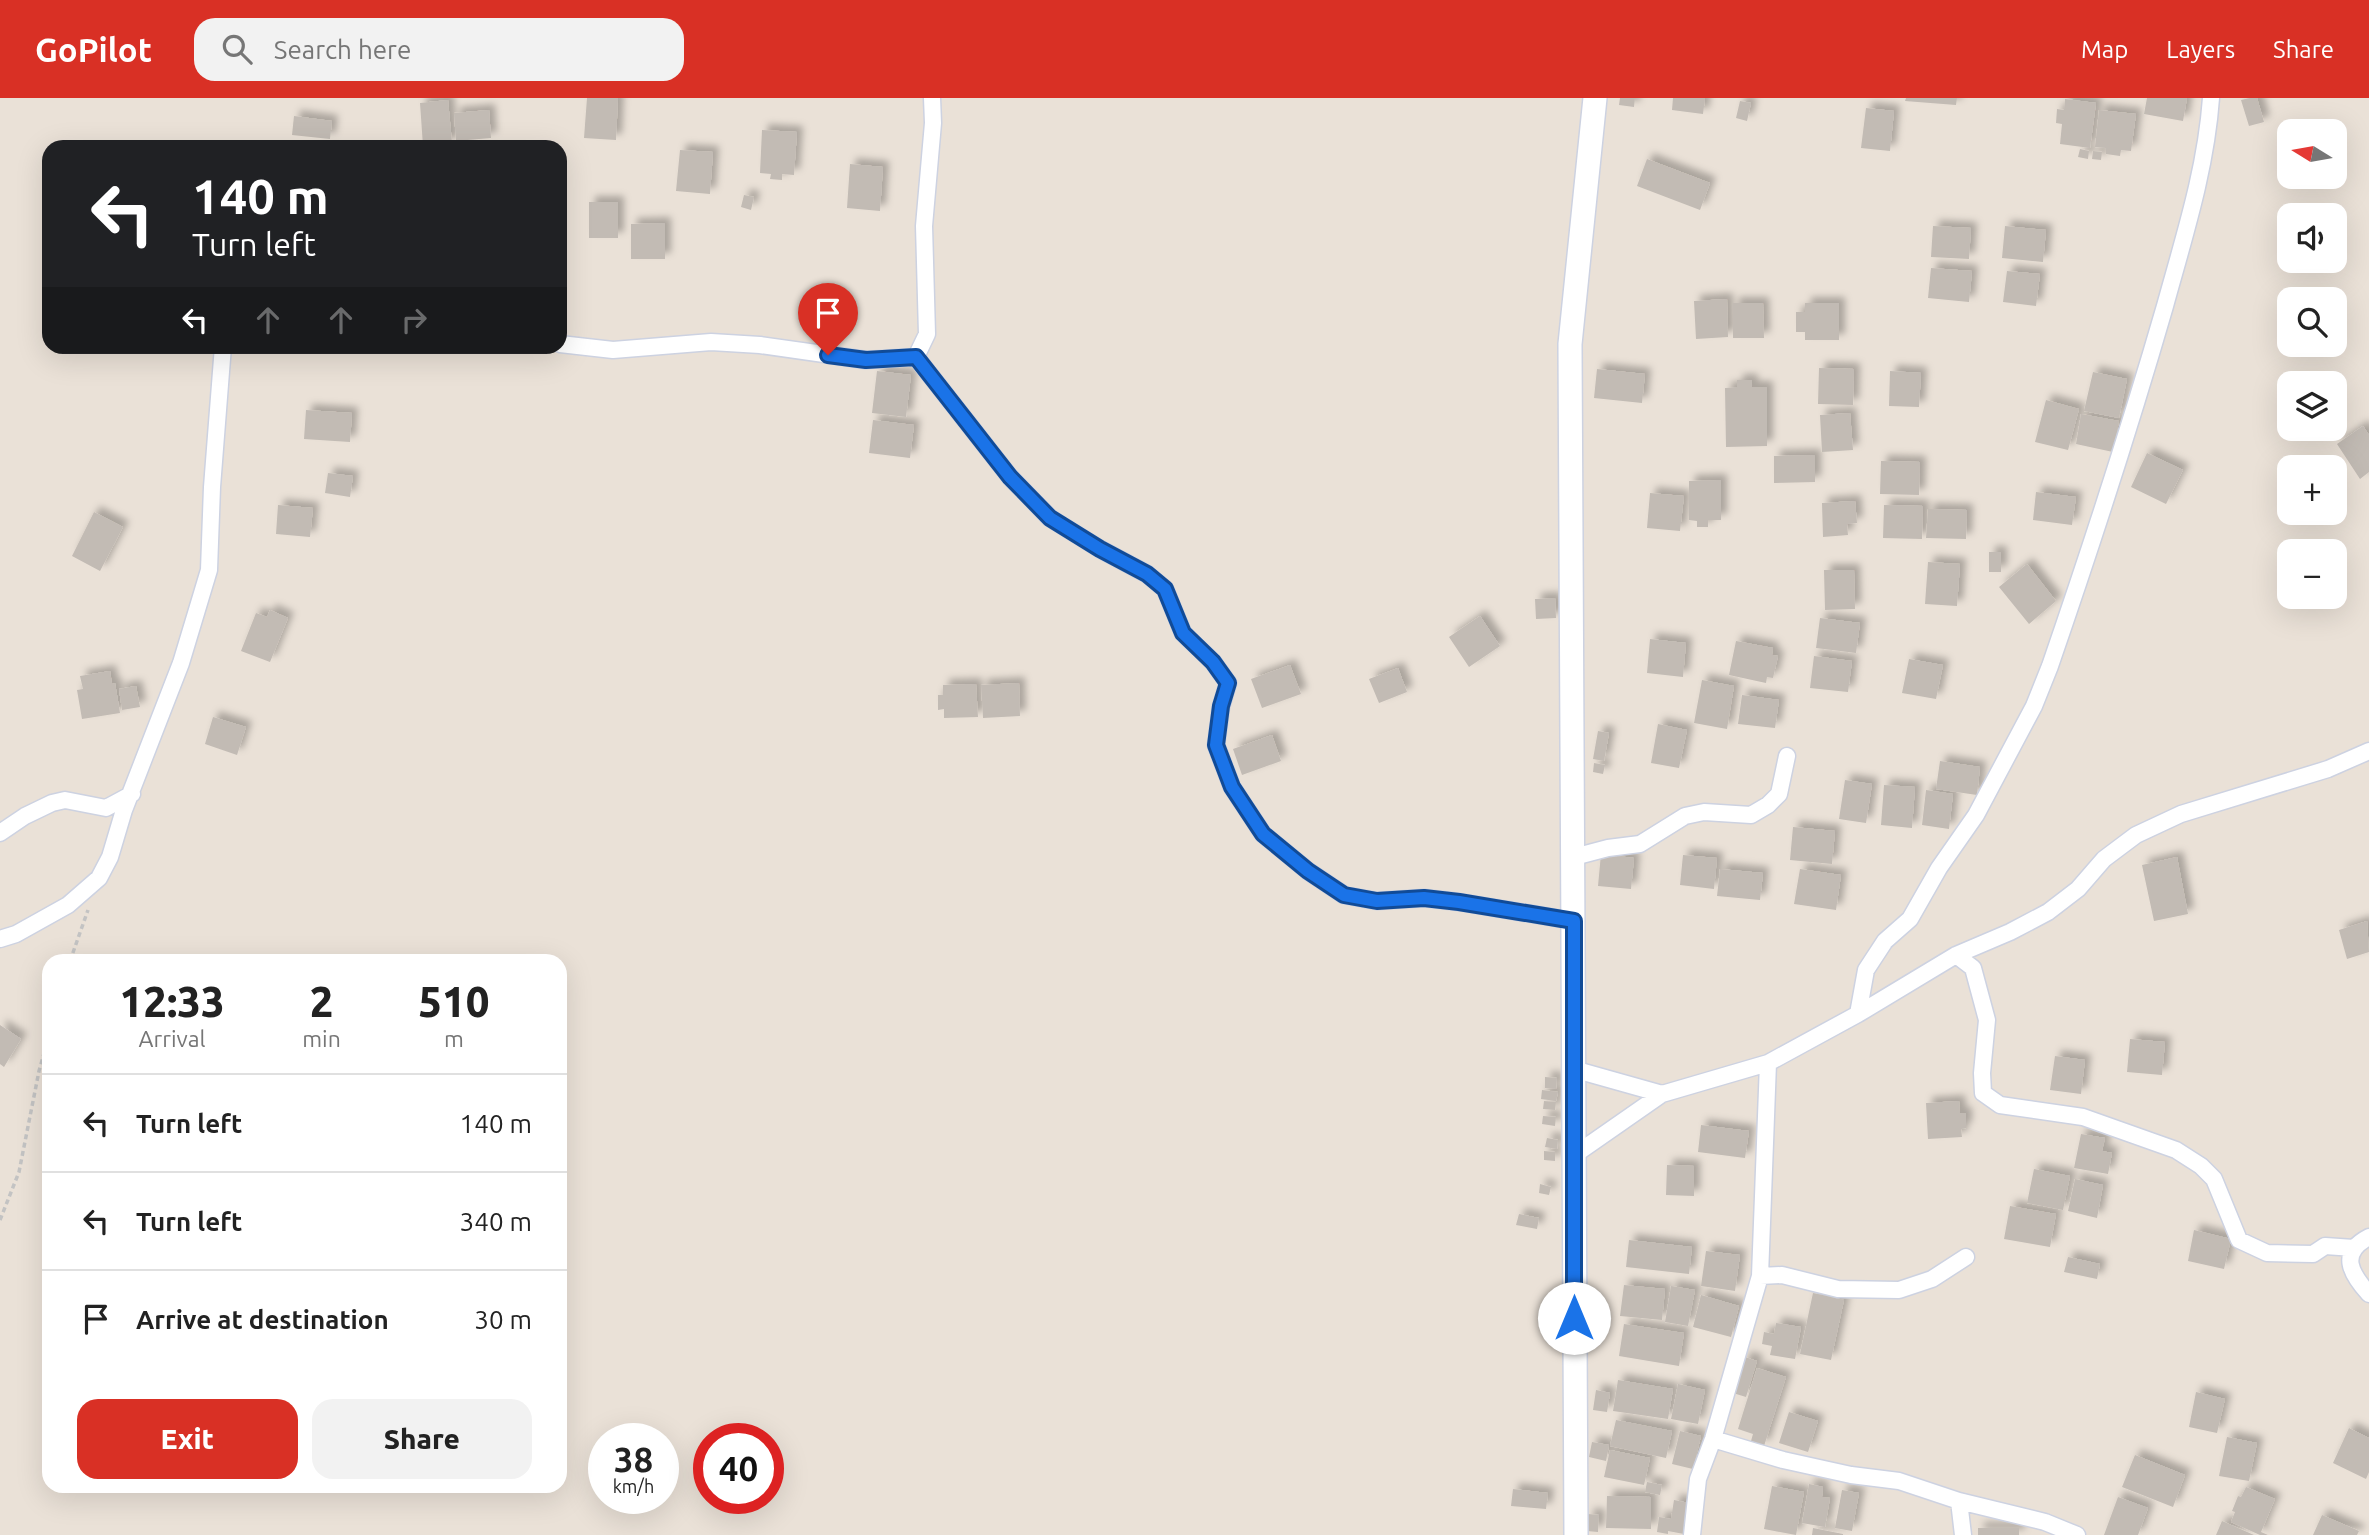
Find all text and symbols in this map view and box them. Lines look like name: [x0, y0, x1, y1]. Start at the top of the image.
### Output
search box: [194, 18, 684, 81]
icon: search: [218, 30, 256, 68]
text: GoPilot: [35, 31, 152, 68]
text: Search here: [274, 35, 411, 64]
text: Map: [2081, 36, 2128, 63]
text: Layers: [2166, 36, 2235, 63]
text: Share: [2273, 36, 2334, 63]
north arrow: [2277, 119, 2347, 189]
map controls: [2277, 119, 2347, 609]
icon: left: [77, 168, 168, 259]
text: 140 m: [192, 168, 329, 223]
button: sound: [2277, 203, 2347, 273]
text: Turn left: [192, 226, 316, 262]
pin: [798, 283, 858, 355]
button: search: [2277, 287, 2347, 357]
icon: arrive: [809, 294, 847, 332]
icon: left: [176, 301, 214, 339]
icon: ahead: [249, 301, 287, 339]
icon: ahead: [322, 301, 360, 339]
icon: right: [395, 301, 433, 339]
button: layers: [2277, 371, 2347, 441]
button: +: [2277, 455, 2347, 525]
button: −: [2277, 539, 2347, 609]
text: 12:33: [120, 978, 225, 1025]
text: 2: [310, 978, 333, 1025]
text: 510: [418, 978, 489, 1025]
text: Arrival: [139, 1026, 206, 1051]
text: min: [302, 1026, 341, 1051]
text: m: [444, 1026, 464, 1051]
icon: left: [77, 1104, 115, 1142]
text: Turn left: [136, 1109, 242, 1138]
text: 140 m: [460, 1109, 532, 1138]
icon: left: [77, 1202, 115, 1240]
text: Turn left: [136, 1207, 242, 1236]
text: 340 m: [460, 1207, 532, 1236]
position arrow: [1537, 1281, 1611, 1355]
icon: arrive: [77, 1300, 115, 1338]
text: Arrive at destination: [136, 1305, 389, 1334]
text: 30 m: [474, 1305, 532, 1334]
button: Exit: [77, 1399, 298, 1479]
button: Share: [312, 1399, 532, 1479]
speed limit sign: 40: [693, 1423, 784, 1514]
text: 38: [614, 1439, 653, 1479]
text: km/h: [613, 1476, 654, 1496]

